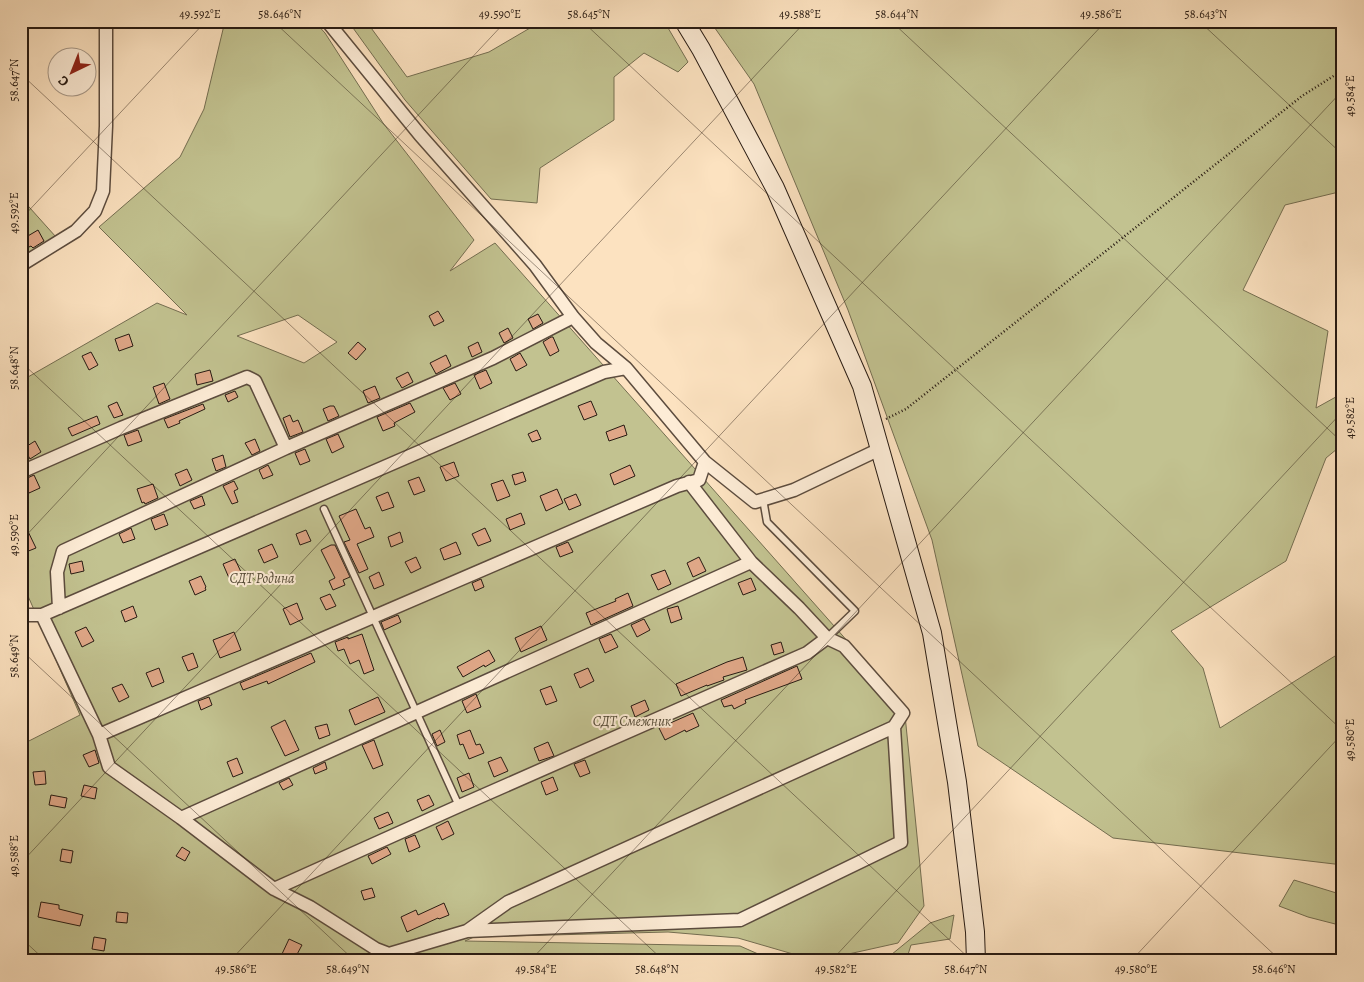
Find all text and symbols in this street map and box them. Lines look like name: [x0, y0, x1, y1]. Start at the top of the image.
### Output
text: 49.592°E: [179, 6, 221, 22]
text: 58.646°N: [258, 6, 302, 22]
text: 49.590°E: [479, 6, 521, 22]
text: 58.645°N: [567, 6, 611, 22]
text: 49.588°E: [779, 6, 821, 22]
text: 58.644°N: [875, 6, 919, 22]
text: 49.586°E: [1080, 6, 1122, 22]
text: 58.643°N: [1185, 6, 1228, 22]
north arrow: [48, 48, 98, 98]
text: 58.647°N: [6, 58, 22, 101]
text: С: [54, 71, 73, 91]
text: 49.584°E: [1342, 75, 1358, 117]
text: 49.592°E: [6, 192, 22, 234]
text: 58.648°N: [6, 346, 22, 390]
text: 49.582°E: [1342, 397, 1358, 439]
text: 49.590°E: [6, 514, 22, 556]
park label: СДТ Родина: [229, 569, 295, 588]
text: 58.649°N: [6, 634, 22, 678]
park label: СДТ Смежник: [593, 712, 671, 731]
text: 49.580°E: [1342, 719, 1358, 761]
text: 49.588°E: [6, 835, 22, 877]
text: 49.586°E: [215, 961, 257, 977]
text: 58.649°N: [326, 961, 370, 977]
text: 49.584°E: [515, 961, 557, 977]
text: 58.648°N: [635, 961, 679, 977]
text: 49.582°E: [815, 961, 857, 977]
text: 58.647°N: [945, 961, 988, 977]
text: 49.580°E: [1115, 961, 1157, 977]
text: 58.646°N: [1252, 961, 1296, 977]

